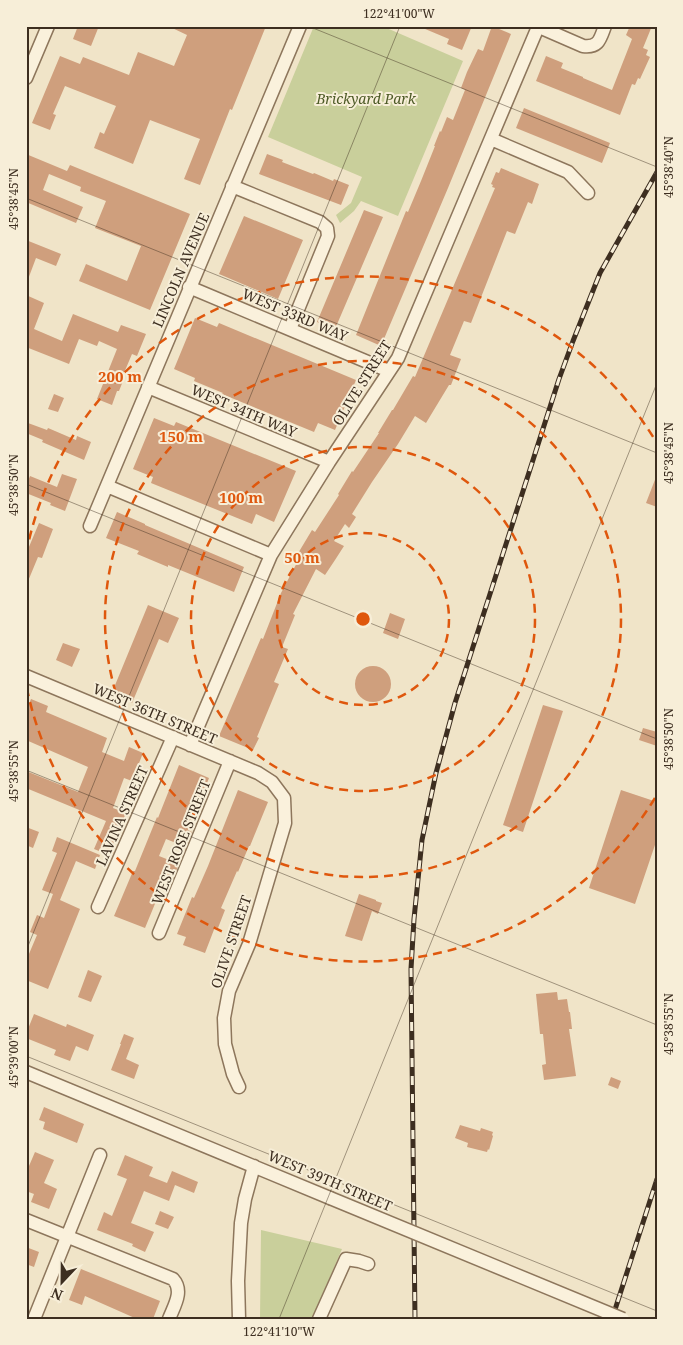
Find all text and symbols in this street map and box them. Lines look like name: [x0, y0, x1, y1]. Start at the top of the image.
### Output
text: 122°41'00"W: [363, 5, 435, 22]
park label: Brickyard Park: [315, 89, 417, 108]
text: 45°38'40"N: [660, 136, 677, 198]
text: 45°38'45"N: [5, 168, 22, 230]
street label: LINCOLN AVENUE: [148, 209, 213, 330]
street label: WEST 33RD WAY: [240, 284, 351, 345]
street label: OLIVE STREET: [328, 336, 396, 429]
text: 200 m: [98, 366, 142, 386]
street label: WEST 34TH WAY: [188, 380, 300, 442]
text: 45°38'45"N: [660, 422, 677, 484]
text: 150 m: [159, 426, 203, 446]
text: 45°38'50"N: [5, 454, 22, 516]
text: 100 m: [219, 487, 263, 507]
text: 50 m: [284, 547, 320, 567]
centre of rings: [354, 610, 372, 628]
street label: WEST 36TH STREET: [90, 679, 221, 748]
text: 45°38'50"N: [660, 708, 677, 770]
text: 45°38'55"N: [5, 740, 22, 802]
street label: LAVINA STREET: [91, 763, 152, 869]
street label: WEST ROSE STREET: [147, 776, 214, 907]
street label: OLIVE STREET: [206, 892, 255, 991]
text: 45°38'55"N: [660, 993, 677, 1055]
text: 45°39'00"N: [5, 1026, 22, 1088]
street label: WEST 39TH STREET: [265, 1146, 396, 1215]
north arrow: [38, 1258, 88, 1308]
text: N: [48, 1284, 66, 1305]
text: 122°41'10"W: [243, 1323, 315, 1340]

